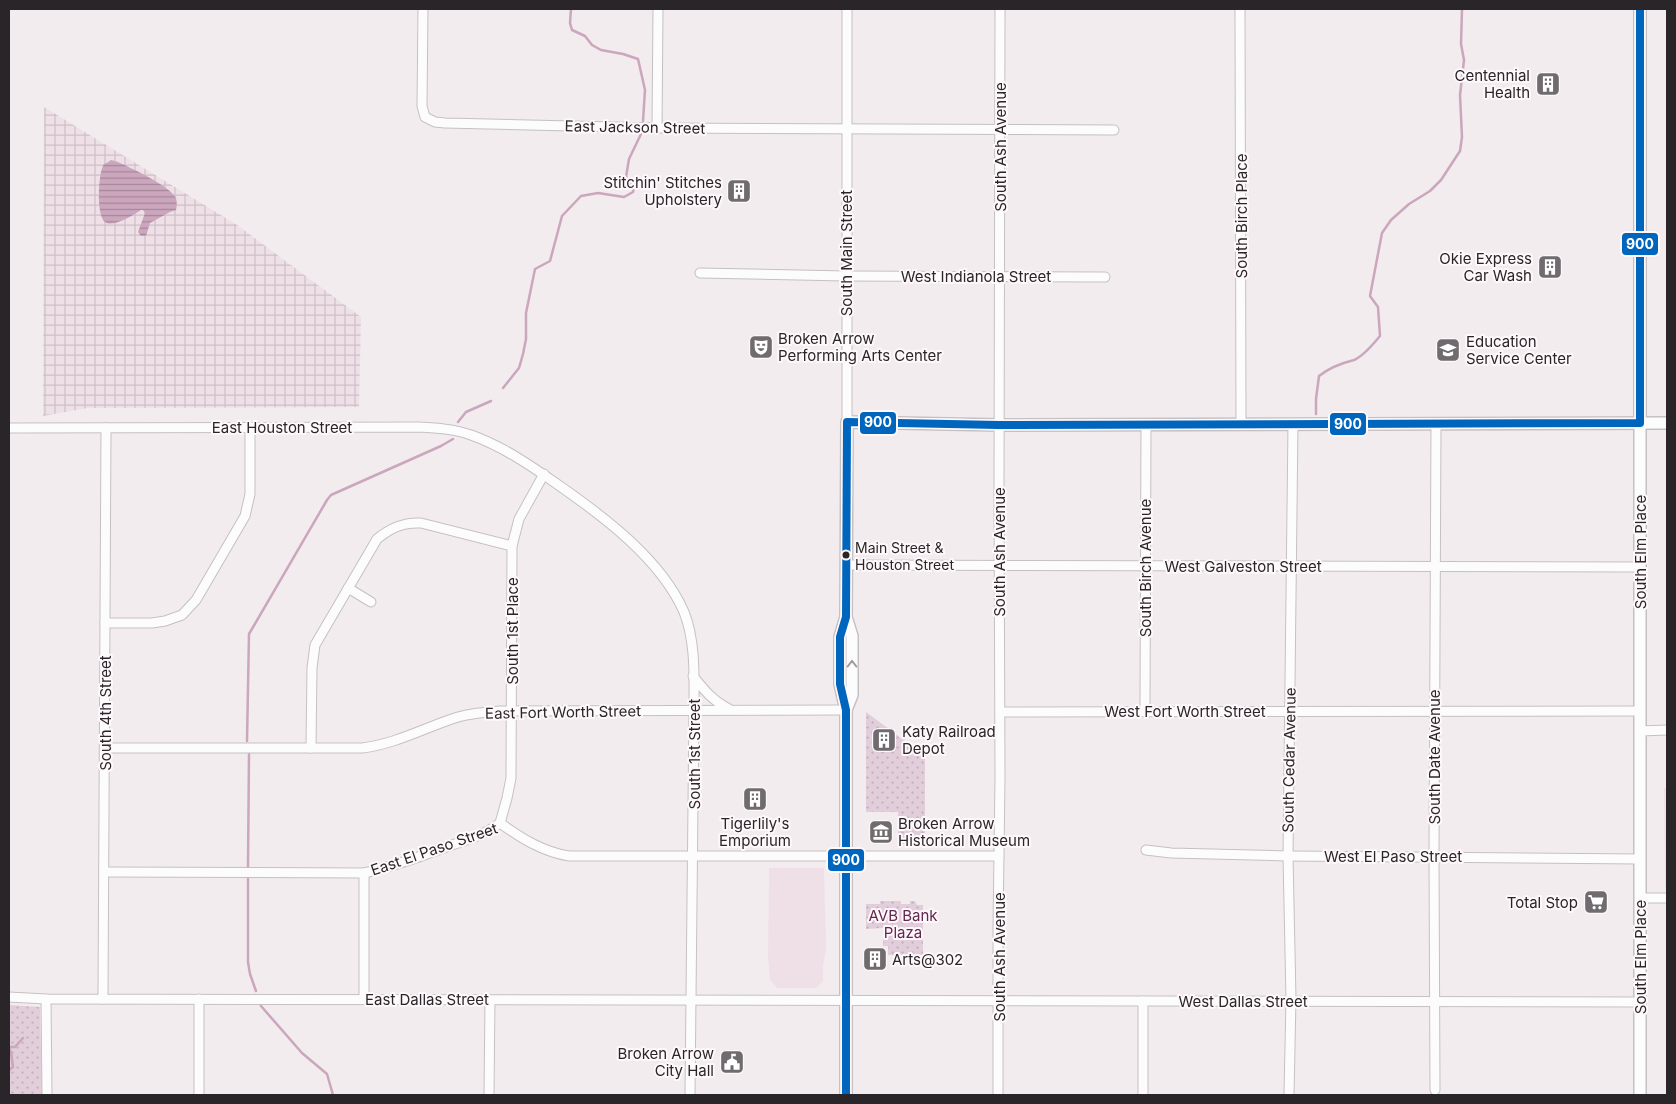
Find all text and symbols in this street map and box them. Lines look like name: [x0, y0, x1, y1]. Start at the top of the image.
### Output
place label: Centennial Health: [1455, 66, 1530, 102]
building icon: Centennial Health: [1535, 71, 1561, 97]
street label: South Ash Avenue: [991, 82, 1010, 212]
street label: East Jackson Street: [565, 116, 706, 138]
street label: South Birch Place: [1232, 154, 1251, 278]
place label: Stitchin' Stitches Upholstery: [603, 173, 723, 209]
building icon: Stitchin' Stitches Upholstery: [726, 178, 752, 204]
street label: South Main Street: [837, 190, 856, 316]
line badge: 900: [1621, 232, 1659, 256]
text: 900: [1626, 235, 1654, 252]
place label: Okie Express Car Wash: [1439, 249, 1532, 285]
building icon: Okie Express Car Wash: [1537, 254, 1563, 280]
street label: West Indianola Street: [901, 267, 1051, 286]
place label: Broken Arrow Performing Arts Center: [778, 329, 942, 365]
place label: Education Service Center: [1466, 332, 1572, 368]
theatre icon: Broken Arrow Performing Arts Center: [748, 334, 774, 360]
school or university icon: Education Service Center: [1435, 337, 1461, 363]
line badge: 900: [859, 411, 897, 435]
line badge: 900: [1329, 412, 1367, 436]
text: 900: [864, 413, 892, 430]
text: 900: [1334, 415, 1362, 432]
street label: East Houston Street: [212, 418, 352, 437]
street label: South Ash Avenue: [990, 487, 1009, 617]
street label: South Elm Place: [1631, 495, 1650, 609]
street label: South Birch Avenue: [1136, 499, 1155, 637]
place label: Main Street & Houston Street: [855, 539, 954, 573]
marker: Main Street & Houston Street: [841, 550, 851, 560]
street label: West Galveston Street: [1164, 557, 1322, 576]
street label: South 1st Place: [503, 577, 522, 685]
street label: South 4th Street: [96, 655, 115, 771]
one-way arrow: [847, 660, 857, 668]
street label: South Cedar Avenue: [1278, 687, 1300, 833]
street label: South Date Avenue: [1425, 689, 1444, 825]
street label: South 1st Street: [685, 698, 704, 809]
street label: East Fort Worth Street: [485, 701, 641, 723]
street label: West Fort Worth Street: [1104, 702, 1266, 721]
place label: Katy Railroad Depot: [902, 722, 996, 758]
building icon: Katy Railroad Depot: [871, 727, 897, 753]
building icon: Tigerlily's Emporium: [742, 786, 768, 812]
place label: Tigerlily's Emporium: [719, 814, 791, 850]
place label: Broken Arrow Historical Museum: [898, 814, 1030, 850]
street label: East El Paso Street: [368, 818, 500, 880]
museum icon: Broken Arrow Historical Museum: [868, 819, 894, 845]
street label: West El Paso Street: [1324, 847, 1462, 866]
line badge: 900: [827, 848, 865, 872]
text: 900: [832, 851, 860, 868]
supermarket icon: Total Stop: [1583, 889, 1609, 915]
street label: South Ash Avenue: [990, 892, 1009, 1022]
place label: Total Stop: [1507, 893, 1578, 912]
street label: South Elm Place: [1631, 900, 1650, 1014]
park label: AVB Bank Plaza: [868, 906, 938, 942]
building icon: Arts@302: [862, 946, 888, 972]
place label: Arts@302: [892, 950, 963, 969]
street label: East Dallas Street: [365, 990, 489, 1009]
street label: West Dallas Street: [1178, 992, 1308, 1011]
place label: Broken Arrow City Hall: [617, 1044, 714, 1080]
public building icon: Broken Arrow City Hall: [719, 1049, 745, 1075]

